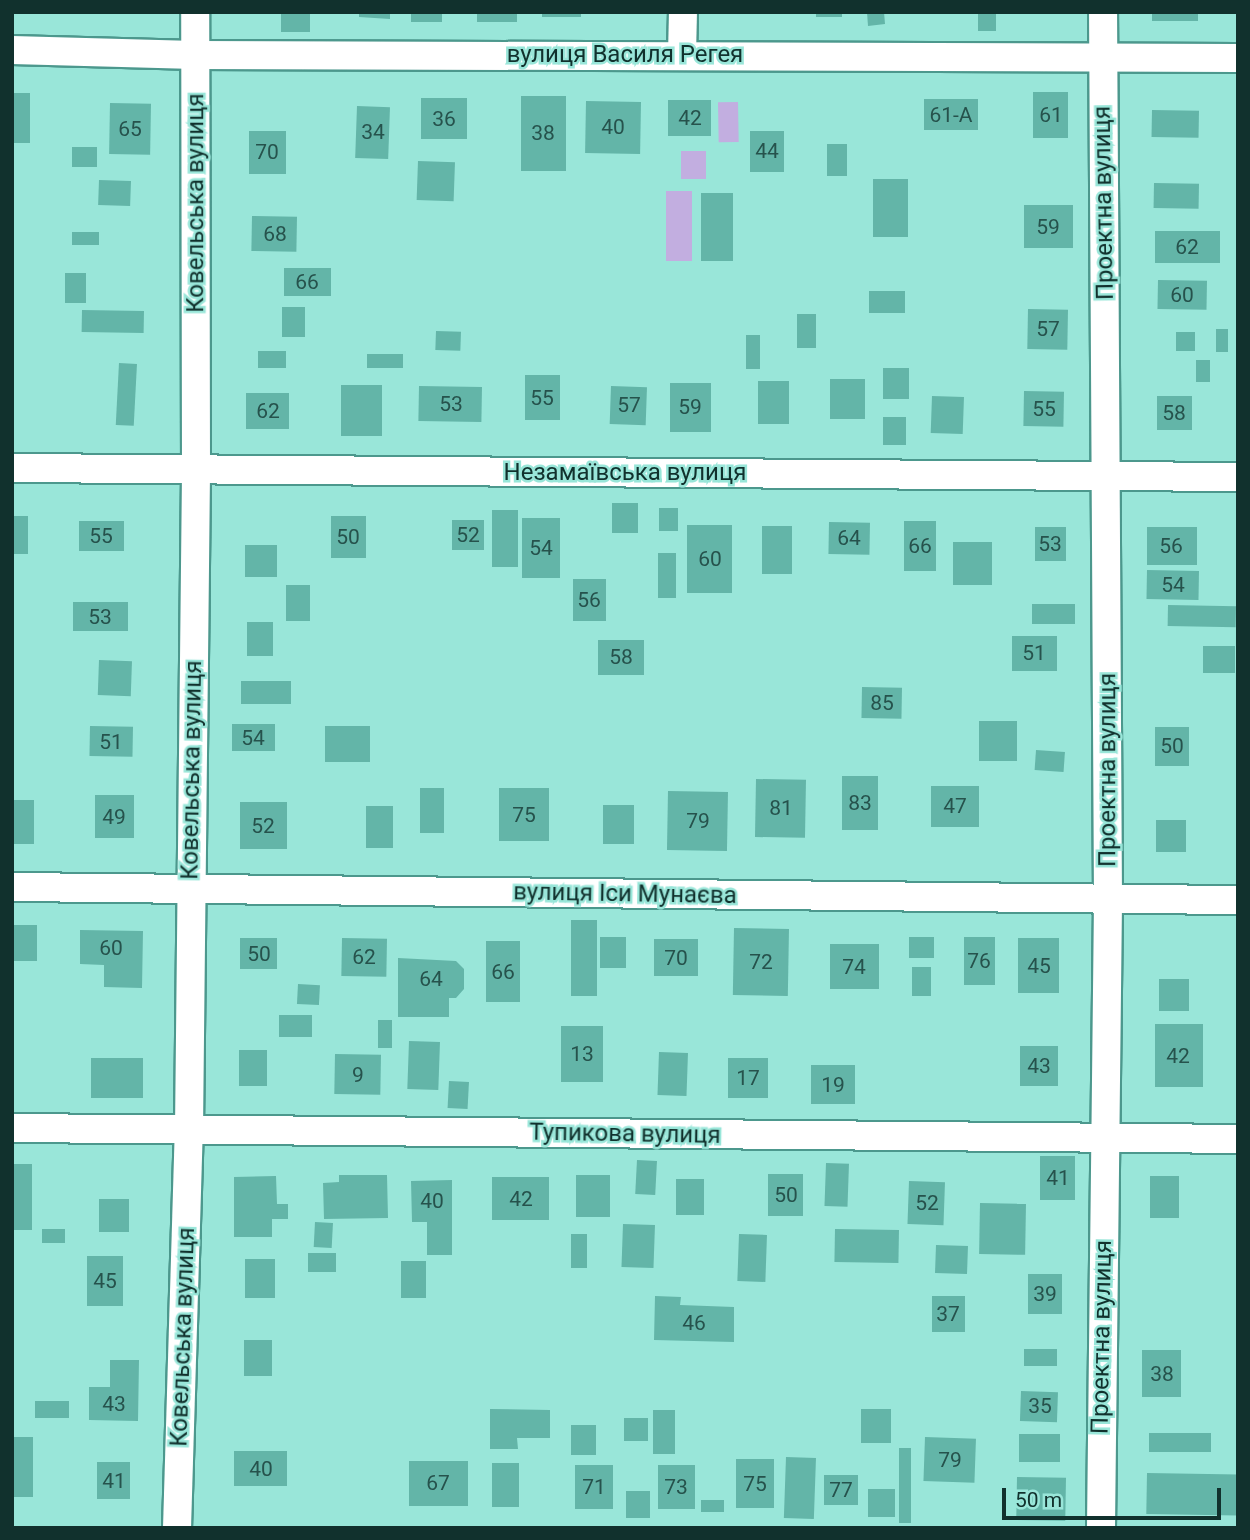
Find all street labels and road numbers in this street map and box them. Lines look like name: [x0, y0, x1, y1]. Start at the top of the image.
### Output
street label: вулиця Василя Регея: [507, 41, 743, 69]
street label: Ковельська вулиця: [182, 93, 210, 313]
street label: Проектна вулиця: [1088, 106, 1120, 300]
street label: Незамаївська вулиця: [504, 459, 746, 487]
street label: Ковельська вулиця: [176, 660, 208, 880]
street label: Проектна вулиця: [1094, 673, 1122, 867]
street label: вулиця Іси Мунаєва: [513, 878, 737, 910]
street label: Тупикова вулиця: [529, 1118, 721, 1150]
street label: Ковельська вулиця: [165, 1227, 201, 1447]
street label: Проектна вулиця: [1086, 1240, 1118, 1434]

